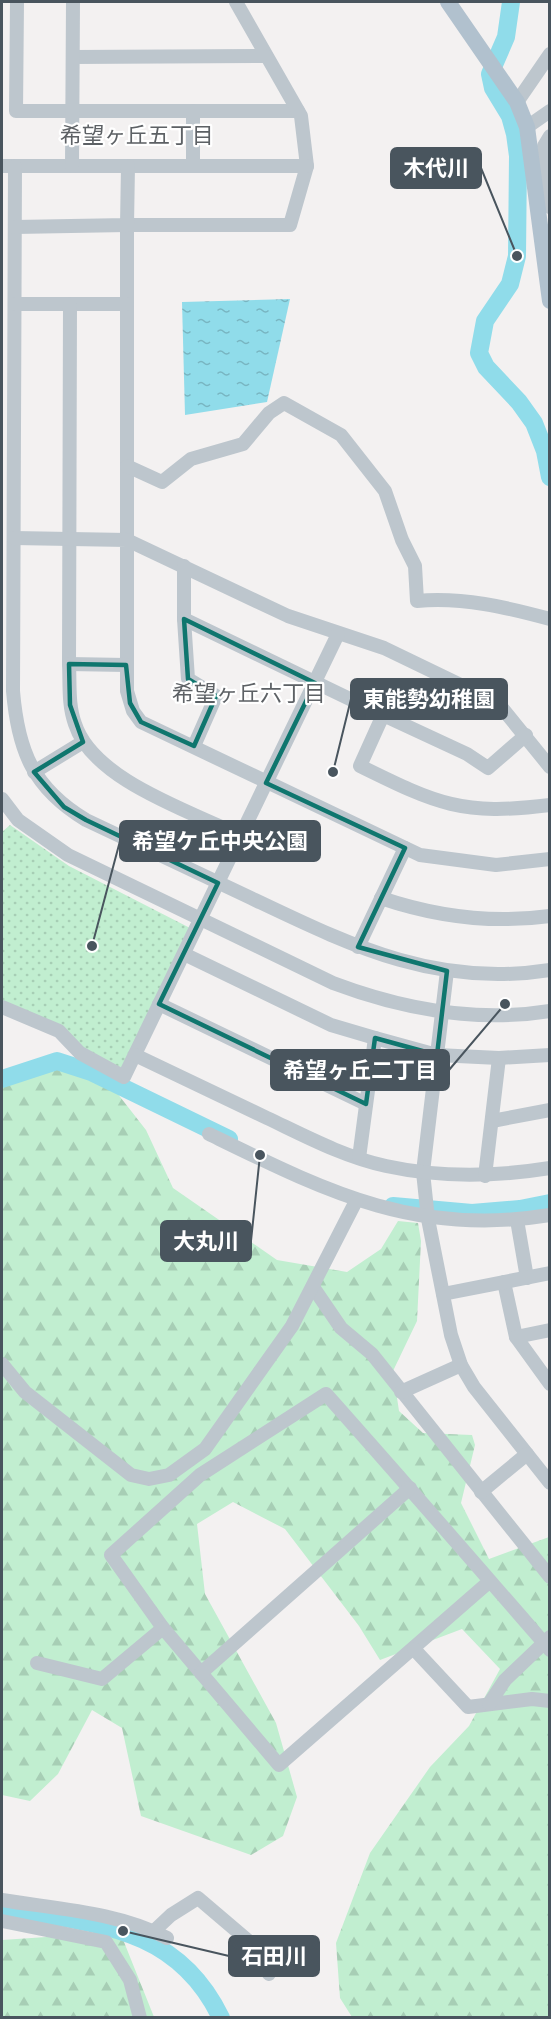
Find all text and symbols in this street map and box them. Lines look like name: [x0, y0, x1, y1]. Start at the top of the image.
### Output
district label: 希望ヶ丘五丁目: [60, 121, 214, 147]
callout: 木代川: [391, 148, 481, 188]
text: 木代川: [403, 154, 469, 180]
district label: 希望ヶ丘六丁目: [172, 679, 326, 705]
callout: 東能勢幼稚園: [351, 679, 507, 719]
text: 東能勢幼稚園: [363, 685, 495, 711]
callout: 希望ケ丘中央公園: [120, 821, 320, 861]
text: 希望ケ丘中央公園: [132, 827, 308, 853]
callout: 希望ヶ丘二丁目: [271, 1050, 449, 1090]
text: 希望ヶ丘二丁目: [283, 1056, 437, 1082]
callout: 大丸川: [161, 1221, 251, 1261]
text: 大丸川: [173, 1227, 239, 1253]
callout: 石田川: [229, 1936, 319, 1976]
text: 石田川: [241, 1942, 307, 1968]

